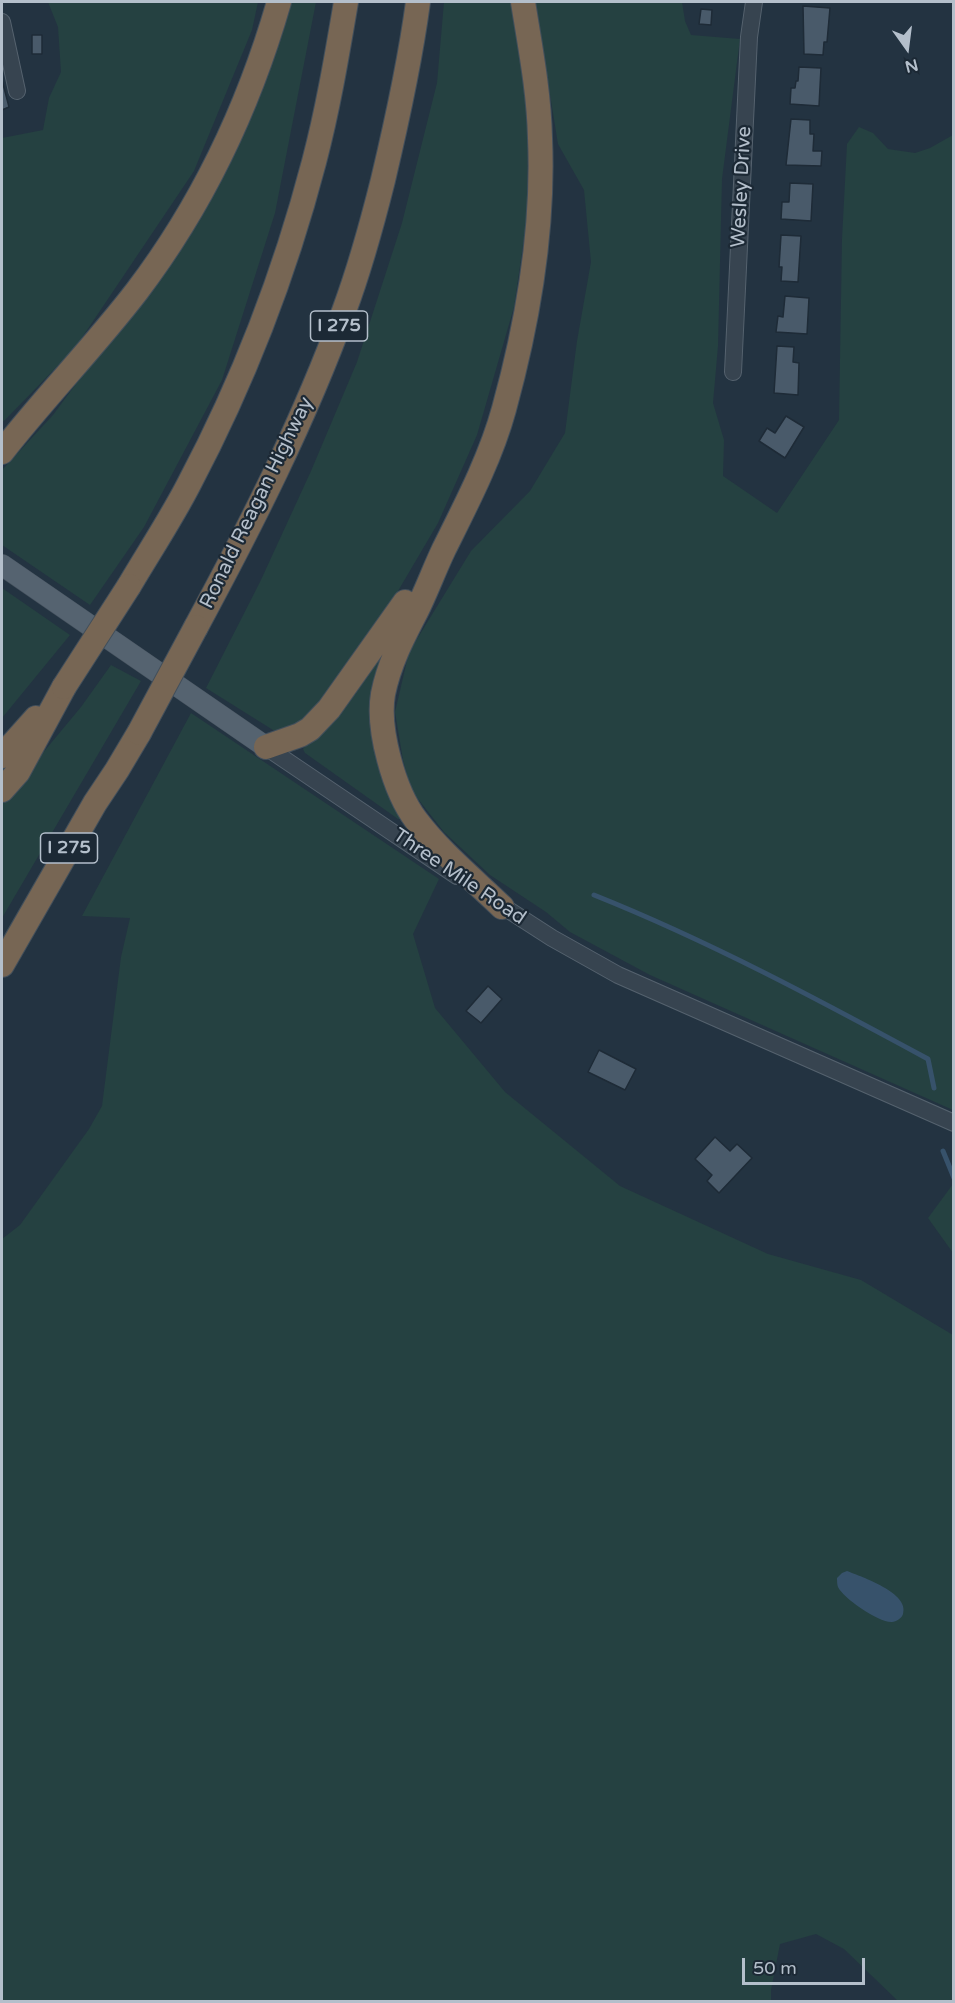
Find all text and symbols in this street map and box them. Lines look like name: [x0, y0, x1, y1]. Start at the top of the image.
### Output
north arrow: [877, 18, 937, 78]
text: N: [903, 54, 920, 77]
street label: Wesley Drive: [727, 126, 757, 248]
road number: I 275: [310, 311, 368, 341]
street label: Ronald Reagan Highway: [195, 393, 319, 613]
street label: Three Mile Road: [388, 824, 530, 930]
road number: I 275: [40, 833, 98, 863]
scale bar: [745, 1946, 868, 1984]
text: 50 m: [753, 1957, 797, 1979]

